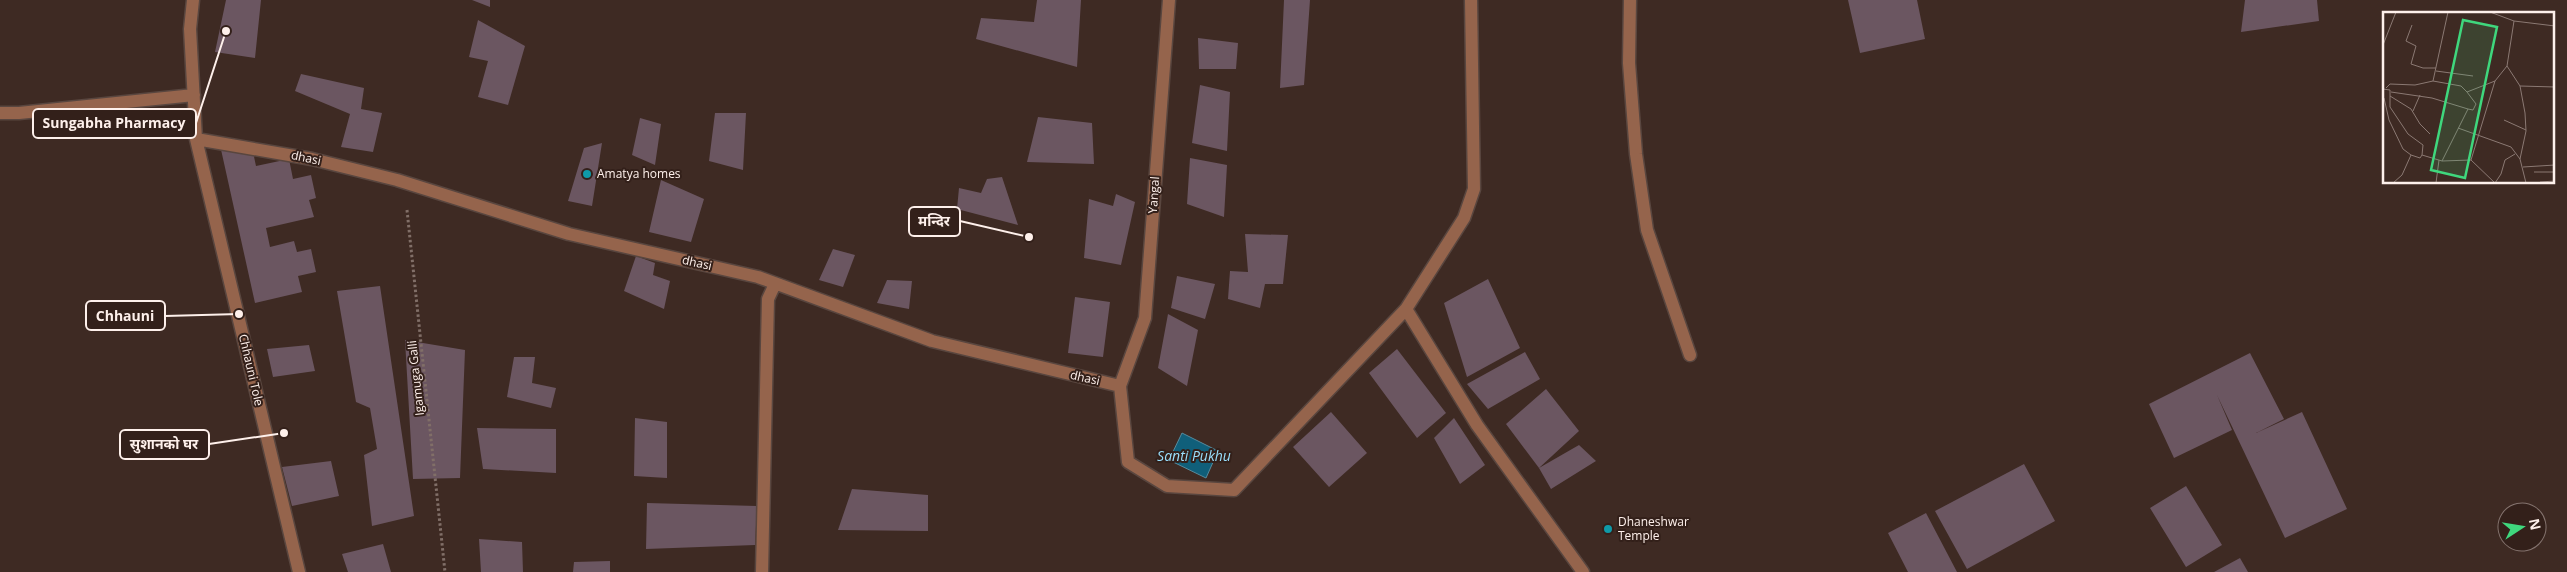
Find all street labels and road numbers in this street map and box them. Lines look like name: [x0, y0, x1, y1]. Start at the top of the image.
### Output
street label: dhasi: [290, 146, 323, 169]
street label: Yangal: [1144, 176, 1163, 214]
street label: dhasi: [681, 251, 714, 274]
street label: Chhauni Tole: [235, 332, 268, 408]
street label: Igamuga Galli: [403, 339, 428, 417]
street label: dhasi: [1069, 366, 1102, 389]

